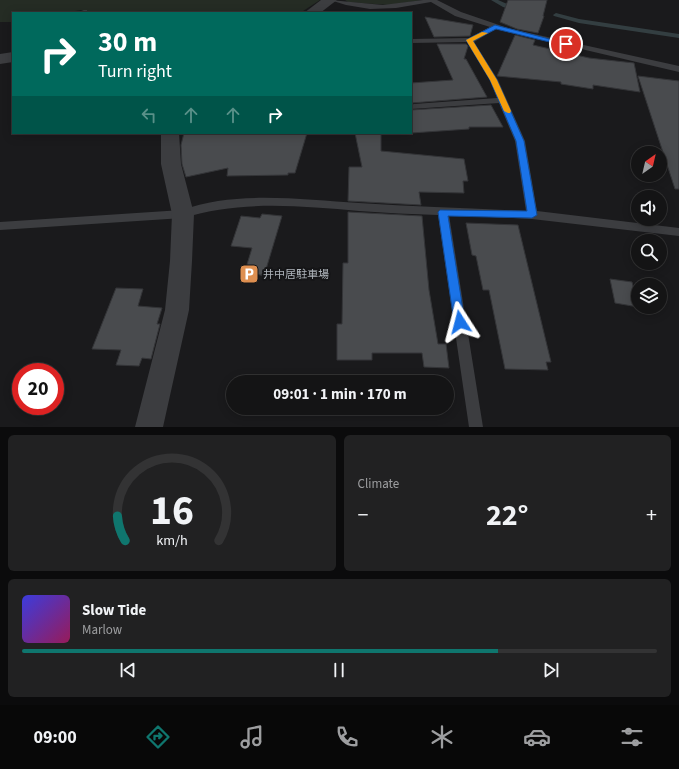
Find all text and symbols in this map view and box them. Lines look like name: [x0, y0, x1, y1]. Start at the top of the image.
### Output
text: 30 m: [98, 22, 157, 62]
pin: [549, 27, 583, 61]
icon: right: [32, 28, 84, 80]
icon: arrive: [555, 33, 577, 55]
text: Turn right: [98, 59, 172, 84]
icon: left: [138, 104, 160, 126]
icon: ahead: [180, 104, 202, 126]
icon: ahead: [222, 104, 244, 126]
icon: right: [264, 104, 286, 126]
north arrow: [631, 146, 667, 182]
map controls: [631, 146, 667, 314]
button: sound: [631, 190, 667, 226]
button: search: [631, 234, 667, 270]
parking icon: 井中居駐車場: [238, 263, 260, 285]
place label: 井中居駐車場: [263, 267, 329, 282]
button: layers: [631, 278, 667, 314]
position arrow: [439, 301, 481, 343]
speed limit sign: 20: [12, 363, 64, 415]
text: 09:01 · 1 min · 170 m: [273, 384, 407, 405]
text: Climate: [358, 475, 399, 493]
text: 16: [150, 481, 194, 541]
text: 22°: [486, 494, 529, 537]
text: −: [358, 499, 368, 531]
text: +: [646, 499, 657, 531]
text: km/h: [156, 530, 188, 551]
text: Slow Tide: [82, 600, 146, 621]
text: Marlow: [82, 621, 122, 639]
icon: previous: [117, 659, 139, 681]
icon: pause: [328, 659, 350, 681]
icon: next: [540, 659, 562, 681]
icon: directions: [144, 723, 172, 751]
icon: music: [238, 723, 266, 751]
icon: phone: [333, 723, 361, 751]
icon: climate: [428, 723, 456, 751]
icon: car: [523, 723, 551, 751]
icon: filters: [618, 723, 646, 751]
text: 09:00: [33, 725, 77, 750]

